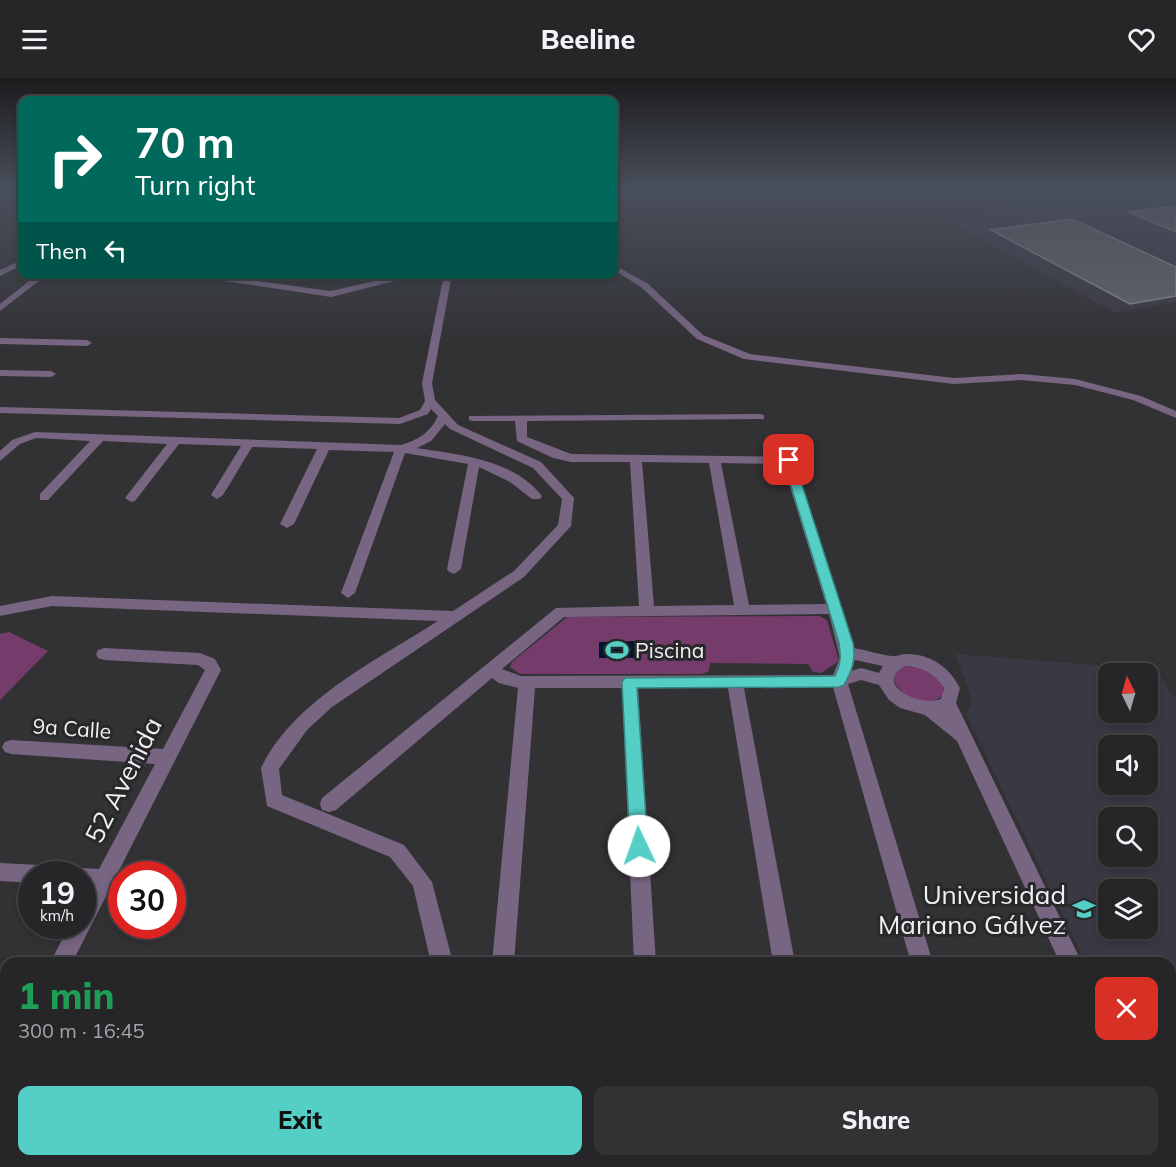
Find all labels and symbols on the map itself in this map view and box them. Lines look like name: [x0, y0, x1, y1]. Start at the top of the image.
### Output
pin: [763, 434, 814, 485]
sports icon: Piscina: [604, 637, 630, 663]
place label: Piscina: [635, 637, 704, 663]
north arrow: [1098, 663, 1158, 723]
street label: 9a Calle: [32, 712, 112, 744]
street label: 52 Avenida: [77, 712, 169, 848]
position arrow: [607, 814, 671, 878]
speed limit sign: 30: [108, 861, 186, 939]
place label: Universidad Mariano Gálvez: [878, 878, 1066, 941]
school or university icon: Universidad Mariano Gálvez: [1071, 896, 1097, 922]

